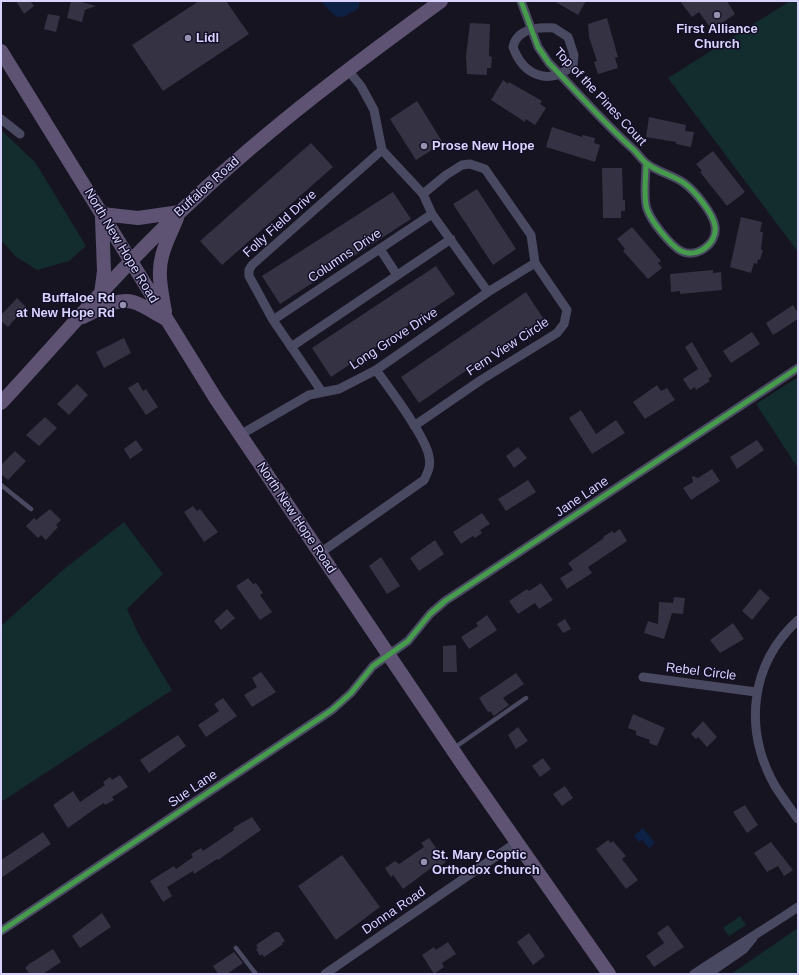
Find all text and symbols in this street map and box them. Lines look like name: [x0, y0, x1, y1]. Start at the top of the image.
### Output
marker: First Alliance Church: [712, 10, 722, 20]
place label: First Alliance Church: [676, 21, 758, 52]
place label: Lidl: [196, 30, 219, 46]
marker: Lidl: [183, 33, 193, 43]
street label: Top of the Pines Court: [550, 45, 650, 149]
place label: Prose New Hope: [432, 138, 535, 154]
marker: Prose New Hope: [419, 141, 429, 151]
street label: Buffaloe Road: [171, 154, 243, 220]
street label: North New Hope Road: [81, 186, 161, 306]
street label: Folly Field Drive: [240, 187, 320, 261]
street label: Columns Drive: [305, 226, 385, 286]
place label: Buffaloe Rd at New Hope Rd: [16, 290, 115, 321]
marker: Buffaloe Rd at New Hope Rd: [118, 300, 128, 310]
street label: Long Grove Drive: [347, 305, 441, 373]
street label: Fern View Circle: [464, 315, 552, 379]
street label: North New Hope Road: [253, 459, 339, 577]
street label: Jane Lane: [552, 474, 612, 520]
street label: Rebel Circle: [665, 660, 737, 684]
street label: Sue Lane: [166, 767, 220, 811]
place label: St. Mary Coptic Orthodox Church: [432, 847, 540, 878]
marker: St. Mary Coptic Orthodox Church: [419, 857, 429, 867]
street label: Donna Road: [359, 884, 429, 938]

